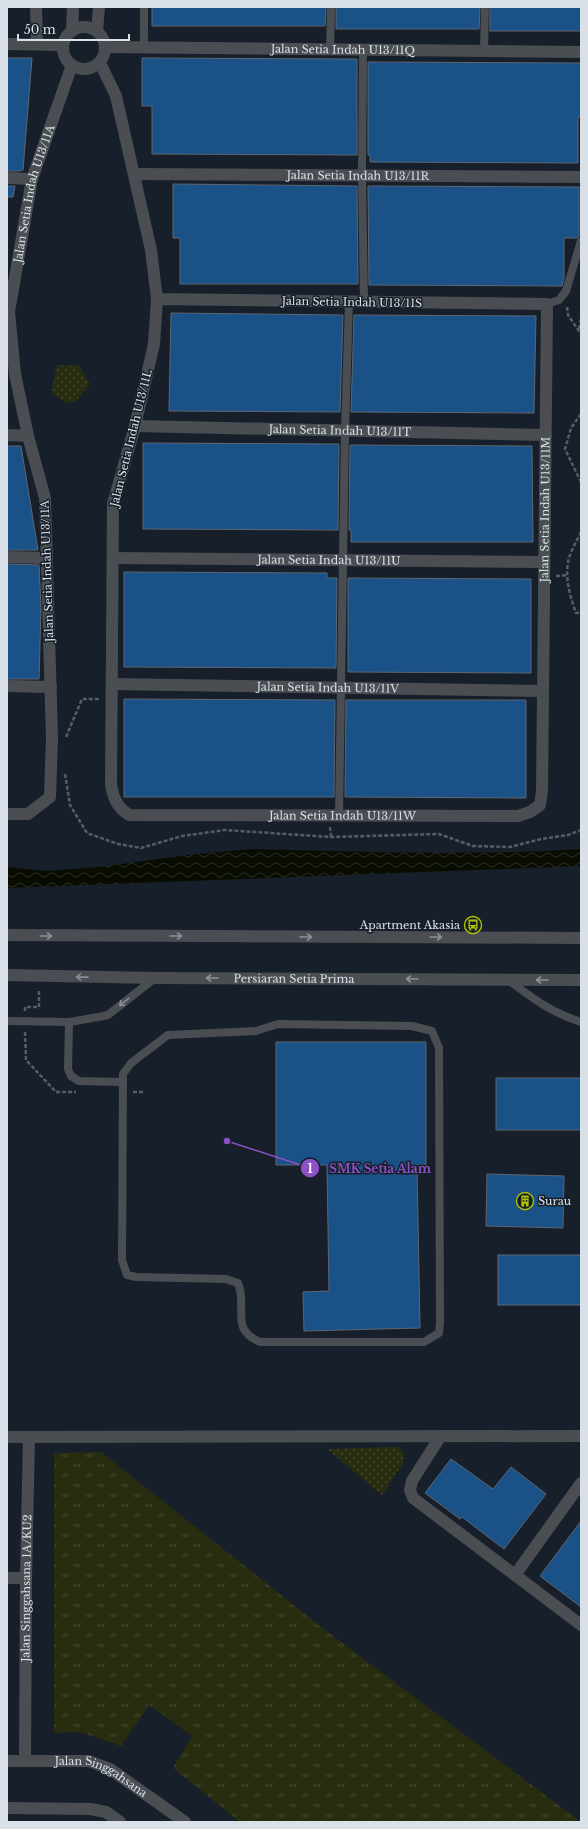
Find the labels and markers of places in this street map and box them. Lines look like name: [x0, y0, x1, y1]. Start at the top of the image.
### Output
bus stop icon: Apartment Akasia: [463, 915, 483, 935]
place label: Apartment Akasia: [359, 918, 461, 932]
callout: SMK Setia Alam: [300, 1156, 439, 1180]
building icon: Surau: [515, 1191, 535, 1211]
place label: Surau: [538, 1194, 572, 1208]

